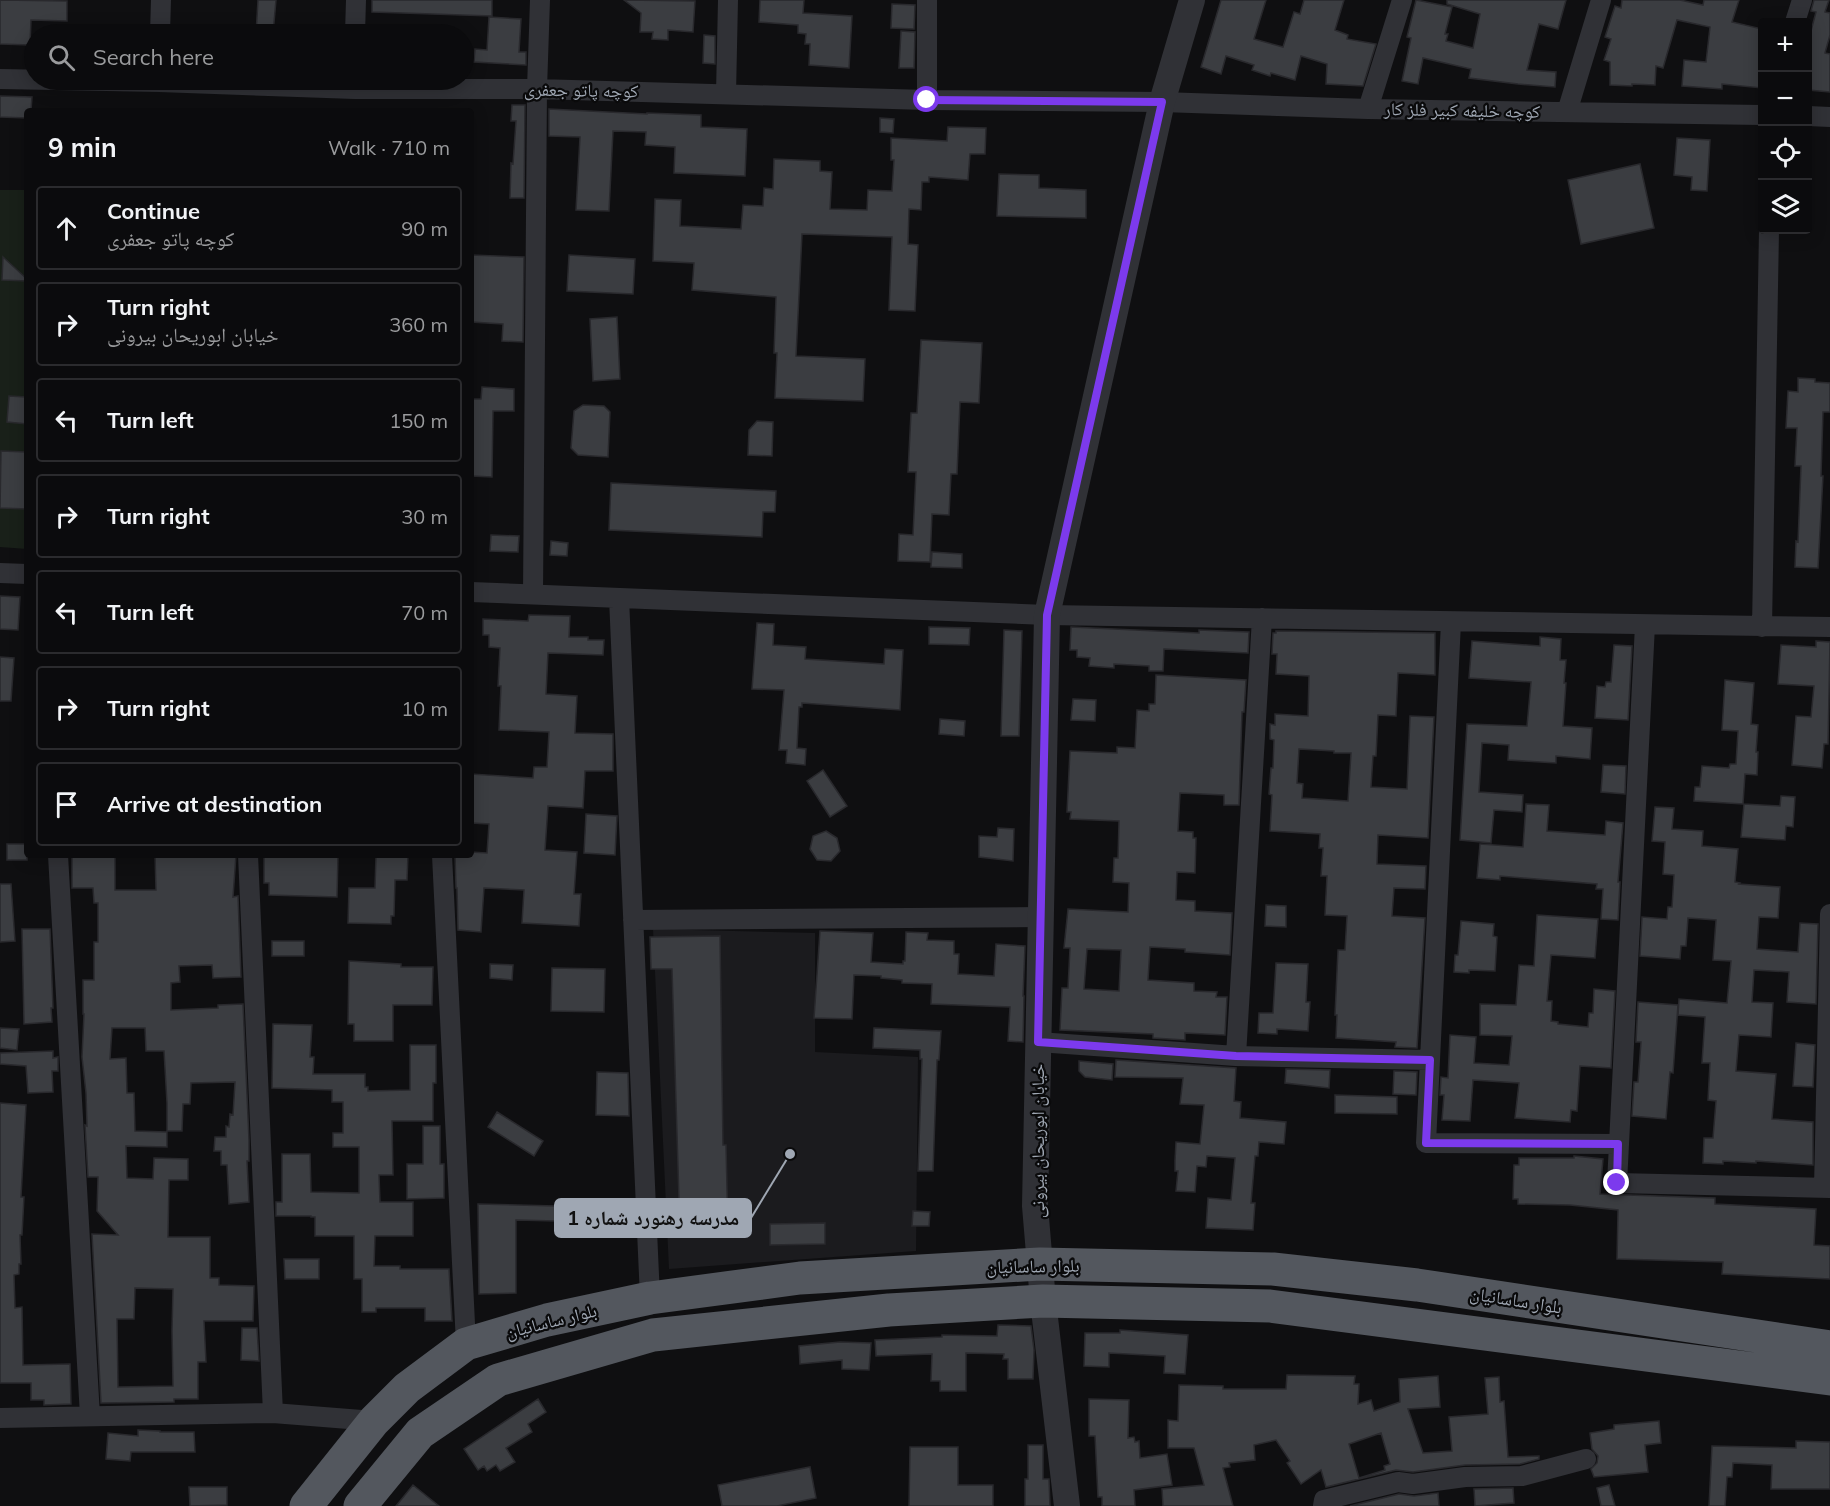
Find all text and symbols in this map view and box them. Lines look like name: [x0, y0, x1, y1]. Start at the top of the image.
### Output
map controls: [1758, 18, 1812, 234]
button: +: [1758, 18, 1812, 72]
search box: [24, 24, 474, 90]
icon: search: [45, 41, 78, 74]
text: Search here: [93, 43, 214, 71]
button: −: [1758, 72, 1812, 126]
street label: کوچه پاتو جعفری: [524, 78, 639, 103]
route start: [913, 86, 939, 112]
street label: کوچه خلیفه کبیر فلز کار: [1383, 97, 1541, 123]
button: locate: [1758, 126, 1812, 180]
text: 9 min: [48, 131, 117, 164]
text: Walk · 710 m: [328, 135, 450, 160]
button: layers: [1758, 180, 1812, 234]
text: Continue: [107, 197, 200, 225]
icon: ahead: [50, 212, 83, 245]
text: 90 m: [401, 216, 448, 241]
text: کوچه پاتو جعفری: [107, 226, 234, 251]
text: Turn right: [107, 293, 210, 321]
icon: right: [50, 308, 83, 341]
text: 360 m: [389, 312, 448, 337]
text: خیابان ابوریحان بیرونی: [107, 322, 278, 347]
icon: left: [50, 404, 83, 437]
text: Turn left: [107, 406, 194, 434]
text: 150 m: [389, 408, 448, 433]
icon: right: [50, 500, 83, 533]
text: Turn right: [107, 502, 210, 530]
text: 30 m: [401, 504, 448, 529]
icon: left: [50, 596, 83, 629]
text: Turn left: [107, 598, 194, 626]
text: 70 m: [401, 600, 448, 625]
icon: right: [50, 692, 83, 725]
text: Turn right: [107, 694, 210, 722]
text: 10 m: [401, 696, 448, 721]
icon: arrive: [50, 788, 83, 821]
text: Arrive at destination: [107, 790, 322, 818]
street label: خیابان ابوریحان بیرونی: [1026, 1064, 1049, 1218]
route end: [1603, 1169, 1629, 1195]
callout: مدرسه رهنورد شماره 1: [555, 1199, 751, 1237]
text: مدرسه رهنورد شماره 1: [567, 1205, 739, 1230]
street label: بلوار ساسانیان: [986, 1254, 1080, 1278]
street label: بلوار ساسانیان: [1468, 1281, 1564, 1319]
street label: بلوار ساسانیان: [503, 1299, 599, 1343]

